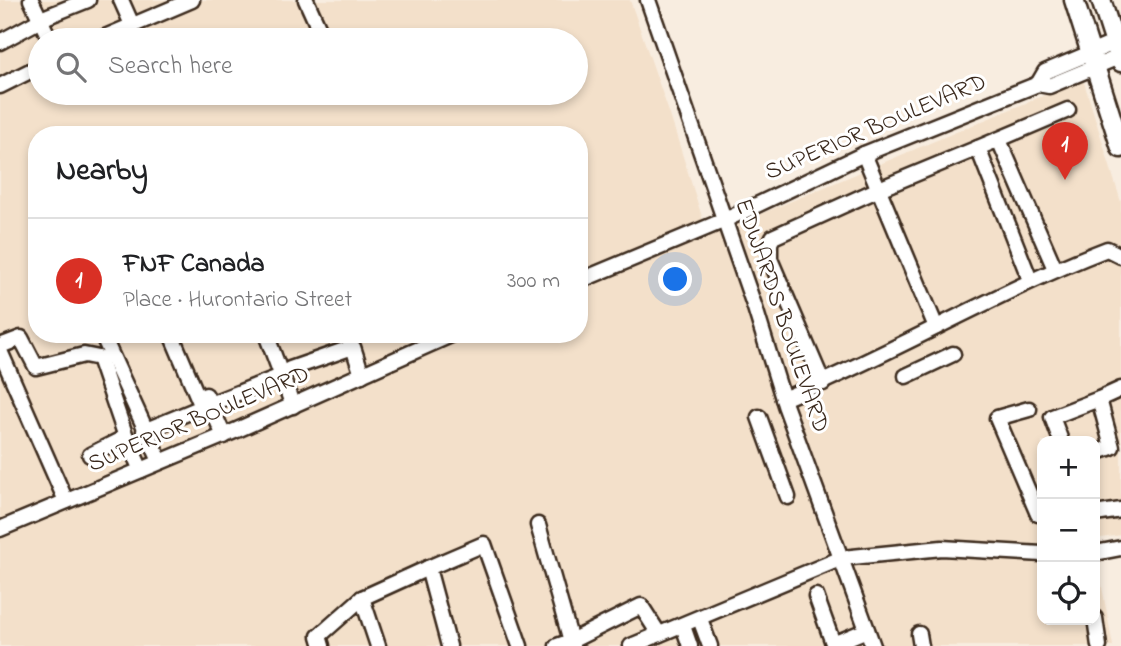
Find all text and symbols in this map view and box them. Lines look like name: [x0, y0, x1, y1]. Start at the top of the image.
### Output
search box: [28, 28, 588, 105]
icon: search: [52, 48, 90, 86]
text: Search here: [108, 48, 233, 86]
street label: SUPERIOR BOULEVARD: [760, 65, 992, 191]
pin: 1: [1042, 122, 1088, 180]
text: Nearby: [56, 150, 148, 194]
street label: EDWARDS BOULEVARD: [725, 194, 837, 438]
text: FNF Canada: [123, 246, 265, 284]
your location: [658, 262, 692, 296]
text: 1: [75, 265, 83, 298]
text: 300 m: [507, 265, 560, 298]
text: Place · Hurontario Street: [123, 284, 352, 317]
street label: SUPERIOR BOULEVARD: [83, 357, 315, 483]
map controls: [1037, 436, 1100, 625]
button: +: [1037, 436, 1100, 499]
button: −: [1037, 499, 1100, 562]
button: locate: [1037, 562, 1100, 625]

